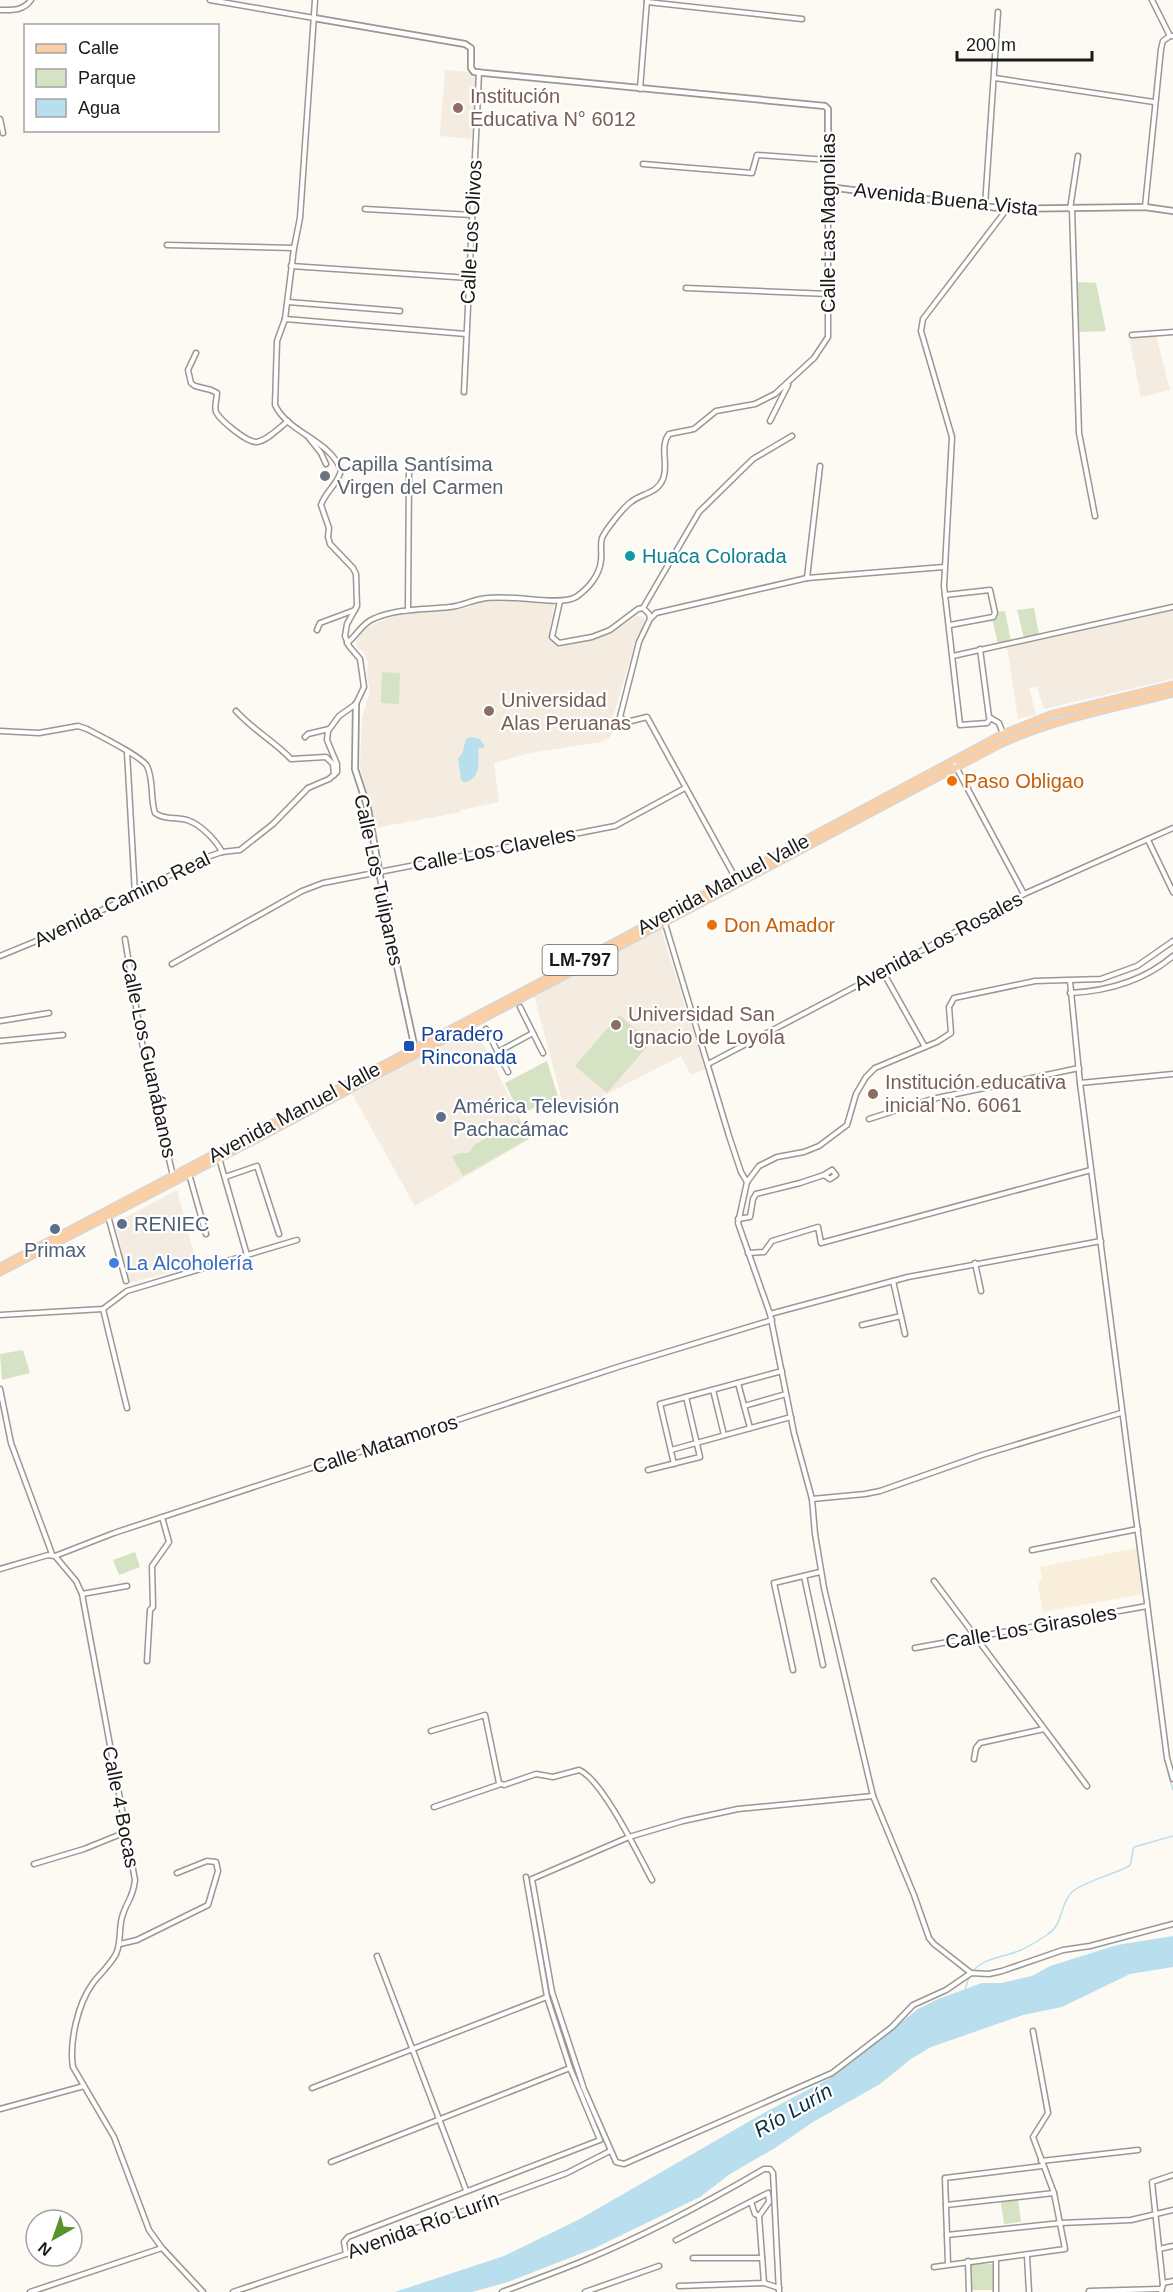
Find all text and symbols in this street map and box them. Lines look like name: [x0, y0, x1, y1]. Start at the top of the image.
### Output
legend: [24, 24, 219, 132]
scale bar: [957, 24, 1092, 62]
text: 200 m: [966, 35, 1016, 55]
text: Calle: [78, 38, 119, 58]
text: Parque: [78, 68, 136, 88]
place label: Institución Educativa N° 6012: [470, 85, 636, 130]
text: Agua: [78, 98, 121, 118]
marker: Institución Educativa N° 6012: [451, 101, 465, 115]
street label: Calle Las Magnolias: [817, 133, 839, 313]
street label: Calle Los Olivos: [456, 159, 486, 305]
street label: Avenida Buena Vista: [853, 178, 1040, 220]
place label: Capilla Santísima Virgen del Carmen: [337, 453, 503, 498]
marker: Capilla Santísima Virgen del Carmen: [318, 469, 332, 483]
place label: Huaca Colorada: [642, 545, 787, 567]
marker: Huaca Colorada: [623, 549, 637, 563]
place label: Universidad Alas Peruanas: [501, 689, 631, 734]
marker: Universidad Alas Peruanas: [482, 704, 496, 718]
place label: Paso Obligao: [964, 770, 1084, 792]
marker: Paso Obligao: [945, 774, 959, 788]
street label: Calle Los Tulipanes: [350, 792, 408, 968]
street label: Calle Los Claveles: [411, 822, 577, 876]
street label: Avenida Manuel Valle: [633, 829, 813, 939]
street label: Avenida Camino Real: [30, 847, 214, 951]
street label: Avenida Los Rosales: [850, 887, 1026, 995]
place label: Don Amador: [724, 914, 836, 936]
marker: Don Amador: [705, 918, 719, 932]
road number: LM-797: [542, 945, 618, 975]
street label: Calle Los Guanábanos: [117, 956, 181, 1160]
place label: Universidad San Ignacio de Loyola: [628, 1003, 786, 1048]
marker: Universidad San Ignacio de Loyola: [609, 1018, 623, 1032]
place label: Paradero Rinconada: [421, 1023, 518, 1068]
marker: Paradero Rinconada: [402, 1039, 416, 1053]
street label: Avenida Manuel Valle: [204, 1057, 384, 1167]
place label: Institución educativa inicial No. 6061: [885, 1071, 1067, 1116]
marker: Institución educativa inicial No. 6061: [866, 1087, 880, 1101]
place label: América Televisión Pachacámac: [453, 1095, 619, 1140]
marker: América Televisión Pachacámac: [434, 1110, 448, 1124]
place label: RENIEC: [134, 1213, 210, 1235]
marker: RENIEC: [115, 1217, 129, 1231]
marker: Primax: [48, 1222, 62, 1236]
place label: Primax: [24, 1239, 86, 1261]
place label: La Alcoholería: [126, 1252, 254, 1274]
marker: La Alcoholería: [107, 1256, 121, 1270]
street label: Calle Matamoros: [310, 1410, 460, 1478]
street label: Calle Los Girasoles: [944, 1601, 1118, 1653]
street label: Calle 4 Bocas: [98, 1744, 144, 1870]
water label: Río Lurín: [750, 2078, 836, 2142]
street label: Avenida Río Lurín: [344, 2187, 502, 2263]
north arrow: [24, 2208, 84, 2268]
text: N: [35, 2239, 55, 2259]

